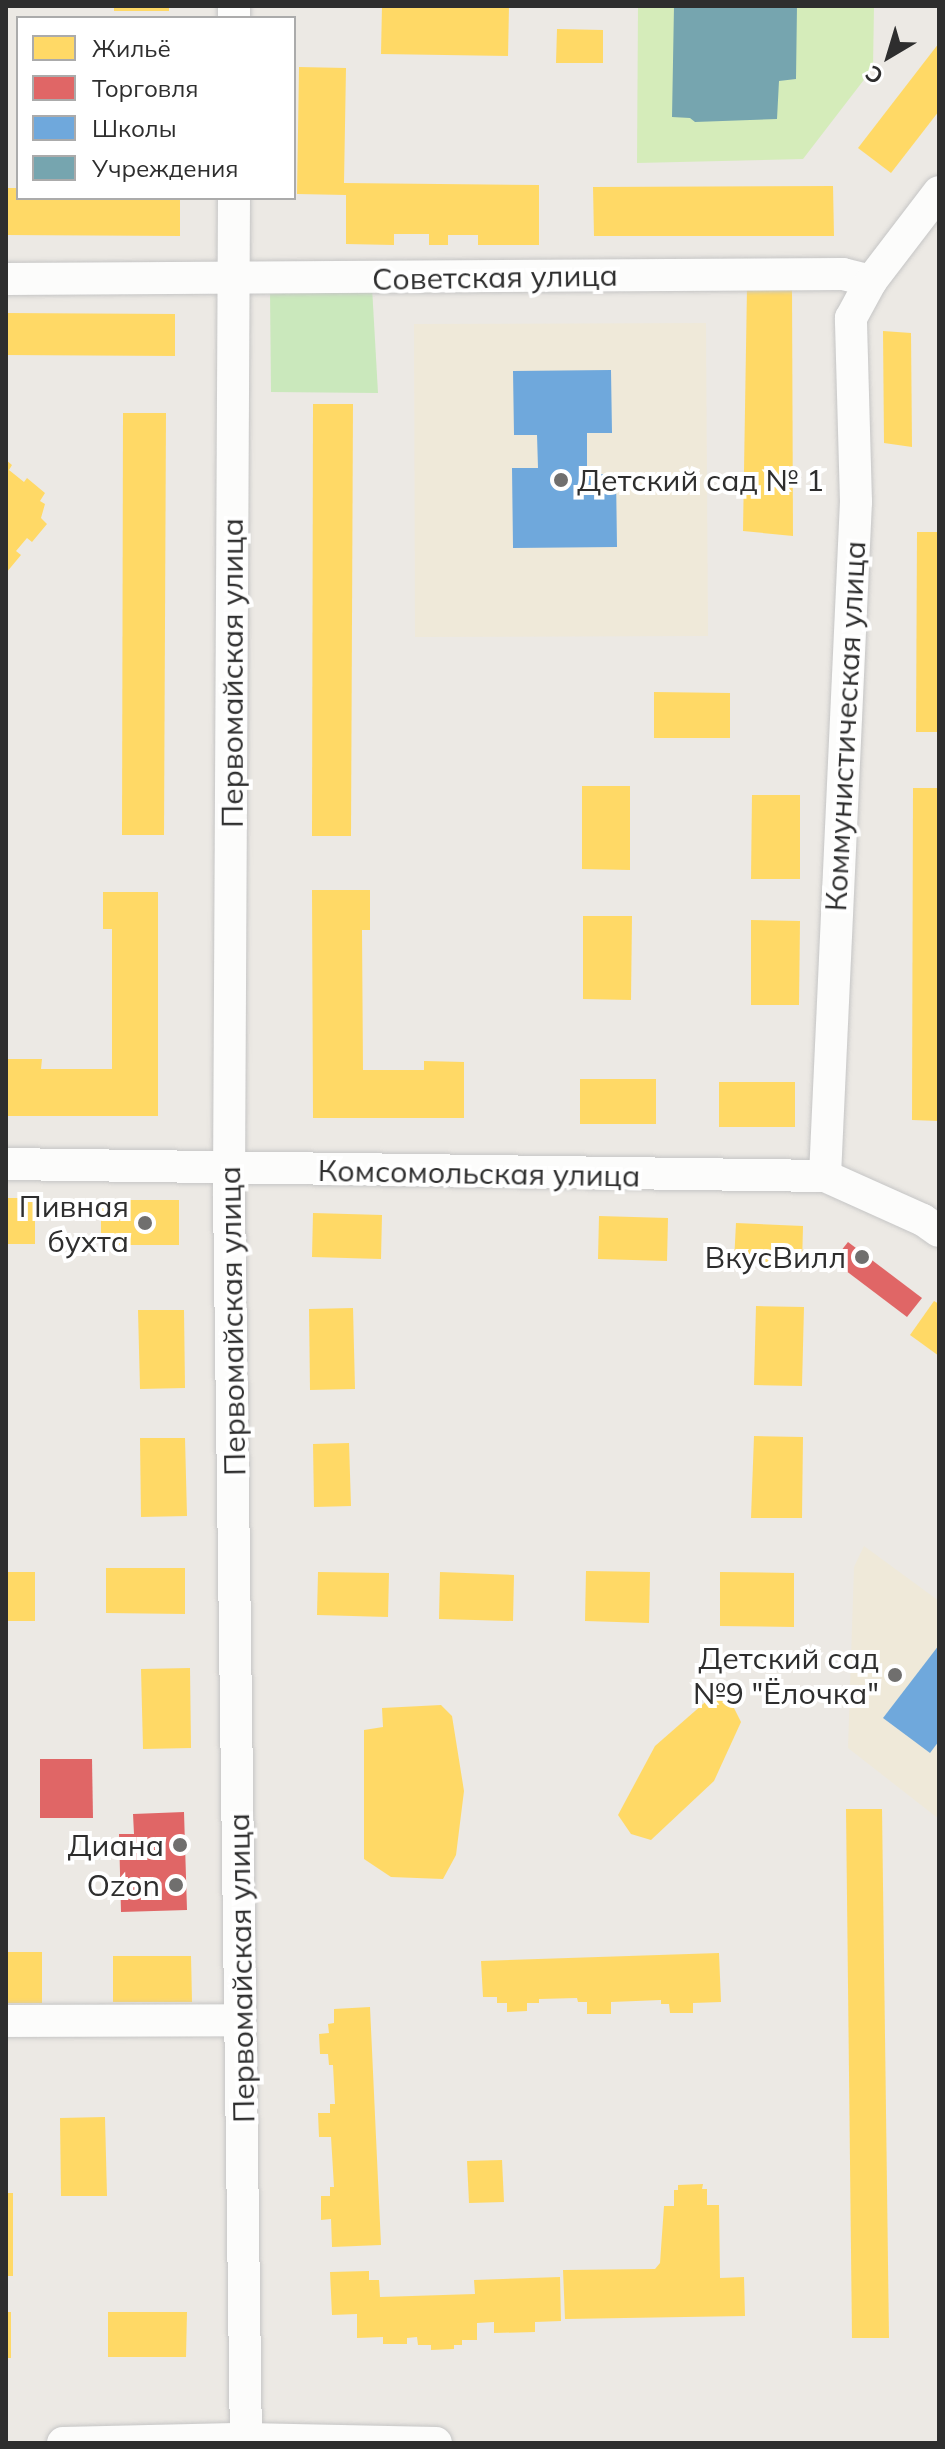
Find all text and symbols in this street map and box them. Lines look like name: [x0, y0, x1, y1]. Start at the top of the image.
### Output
legend: [16, 16, 296, 200]
north arrow: [849, 16, 929, 96]
text: Жильё: [92, 33, 171, 63]
text: С: [860, 59, 889, 91]
text: Торговля: [92, 73, 199, 103]
text: Школы: [92, 113, 177, 143]
text: Учреждения: [92, 153, 238, 183]
street label: Советская улица: [372, 257, 618, 297]
place label: Детский сад № 1: [577, 462, 824, 498]
marker: Детский сад № 1: [552, 471, 570, 489]
street label: Первомайская улица: [214, 518, 250, 828]
street label: Коммунистическая улица: [817, 540, 873, 912]
street label: Комсомольская улица: [317, 1152, 641, 1194]
street label: Первомайская улица: [211, 1166, 253, 1476]
place label: Пивная бухта: [19, 1188, 129, 1258]
marker: Пивная бухта: [136, 1214, 154, 1232]
place label: ВкусВилл: [705, 1239, 846, 1275]
marker: ВкусВилл: [853, 1248, 871, 1266]
place label: Детский сад №9 "Ёлочка": [693, 1640, 879, 1710]
marker: Детский сад №9 "Ёлочка": [886, 1666, 904, 1684]
street label: Первомайская улица: [220, 1813, 262, 2123]
place label: Диана: [68, 1827, 164, 1863]
marker: Диана: [171, 1836, 189, 1854]
place label: Ozon: [87, 1867, 160, 1903]
marker: Ozon: [167, 1876, 185, 1894]

